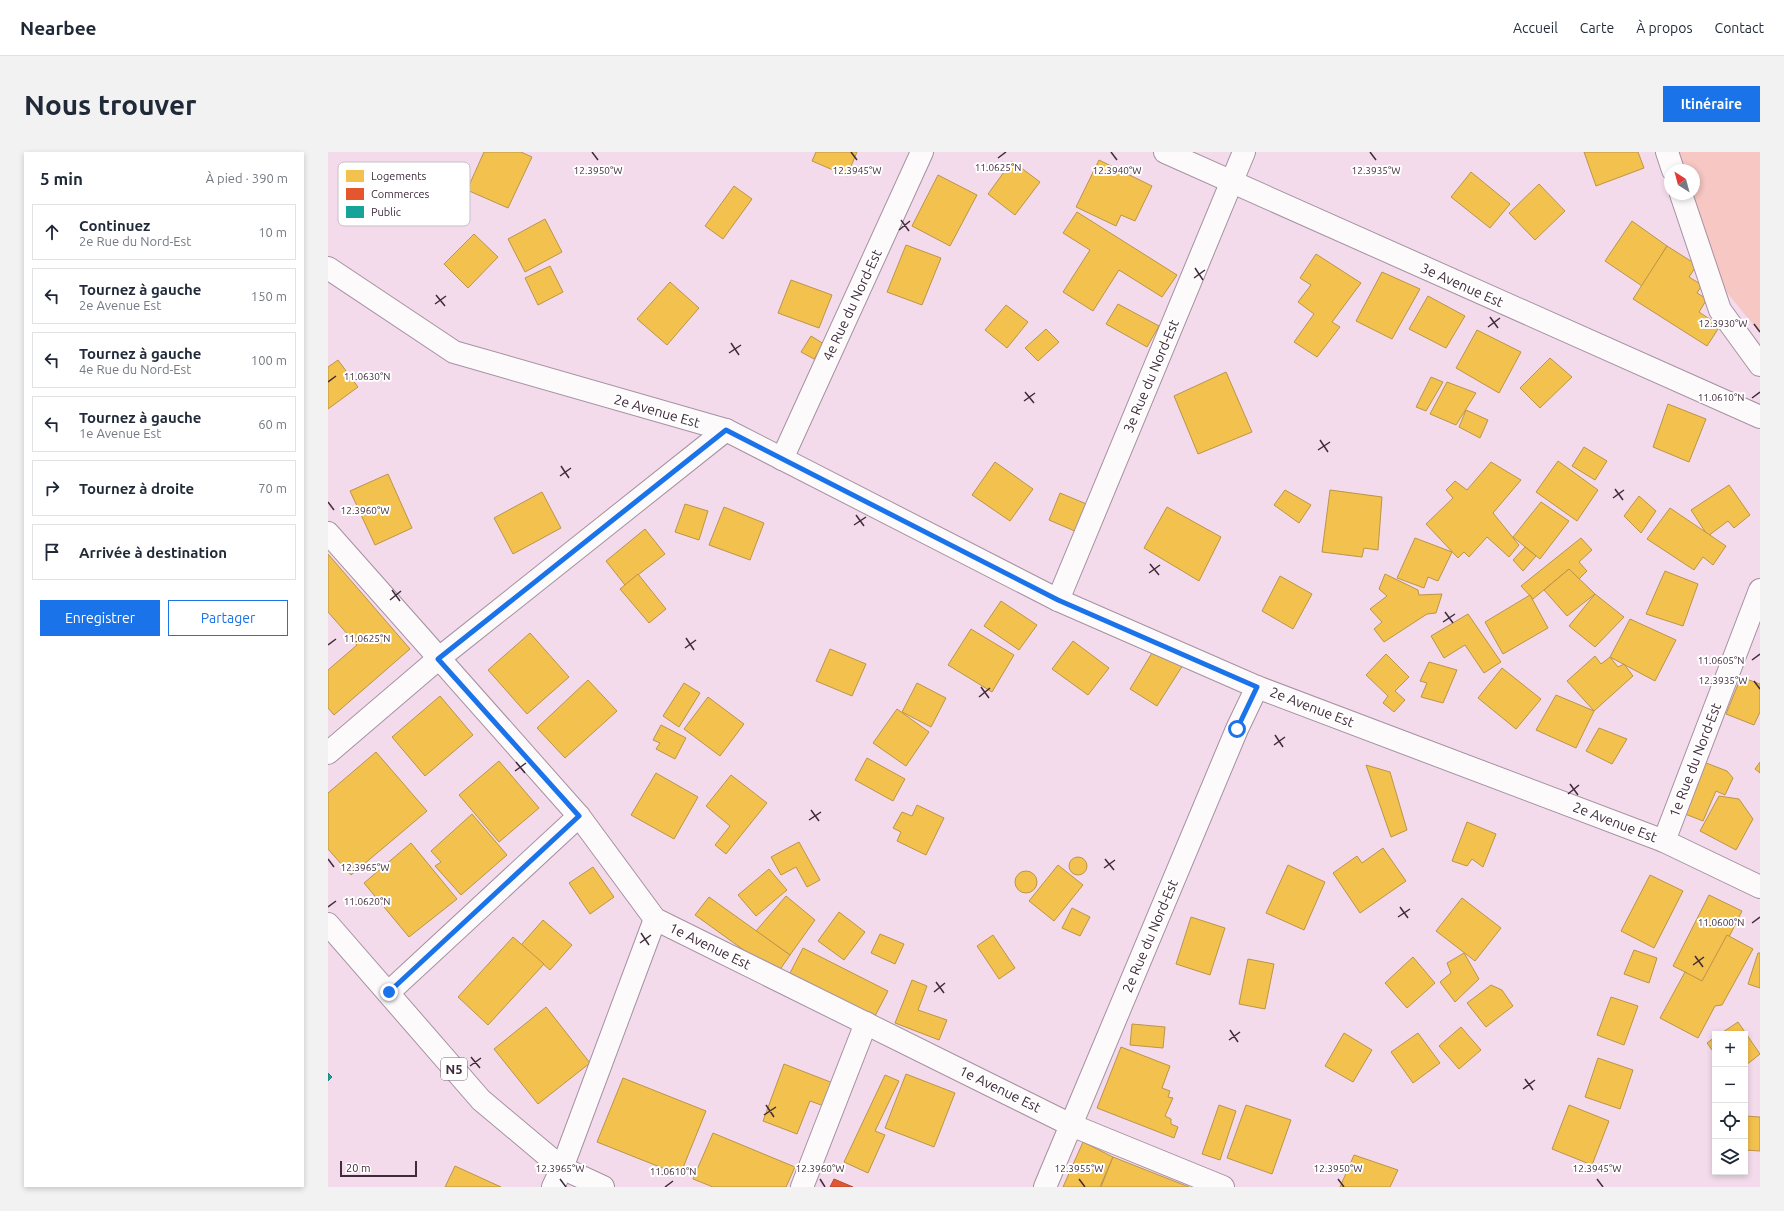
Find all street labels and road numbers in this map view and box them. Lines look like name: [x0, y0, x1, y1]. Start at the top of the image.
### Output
street label: 4e Rue du Nord-Est: [819, 246, 885, 363]
street label: 3e Avenue Est: [1418, 260, 1506, 311]
street label: 3e Rue du Nord-Est: [1120, 317, 1182, 435]
street label: 2e Avenue Est: [612, 391, 702, 431]
street label: 2e Avenue Est: [1268, 684, 1357, 731]
street label: 1e Rue du Nord-Est: [1666, 700, 1724, 819]
street label: 2e Avenue Est: [1571, 799, 1660, 846]
street label: 2e Rue du Nord-Est: [1119, 877, 1181, 995]
street label: 1e Avenue Est: [667, 919, 754, 973]
road number: N5: [441, 1058, 467, 1080]
street label: 1e Avenue Est: [957, 1062, 1044, 1116]

